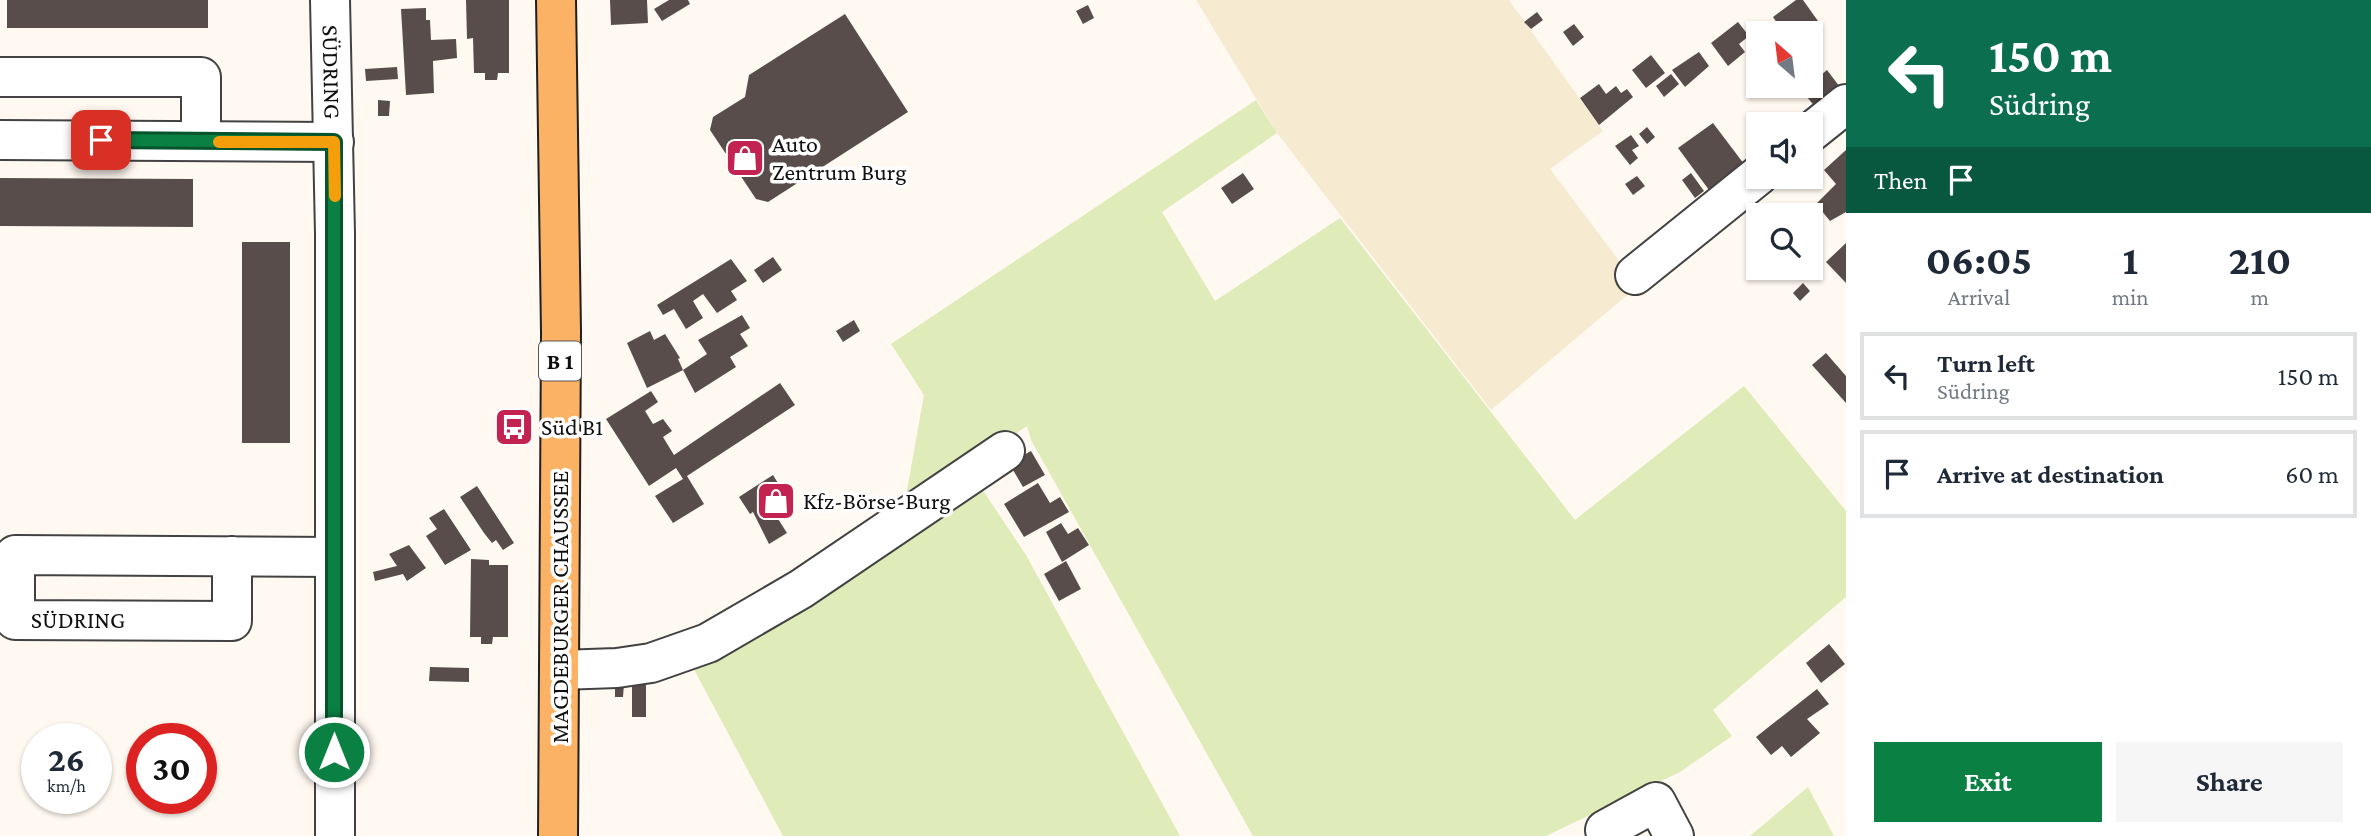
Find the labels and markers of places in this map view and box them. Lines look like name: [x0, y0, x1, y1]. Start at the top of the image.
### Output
pin: [71, 110, 131, 170]
place label: Auto Zentrum Burg: [772, 130, 907, 185]
shop icon: Auto Zentrum Burg: [724, 137, 766, 179]
bus stop icon: Süd B1: [493, 406, 535, 448]
place label: Süd B1: [541, 413, 603, 440]
shop icon: Kfz-Börse-Burg: [755, 480, 797, 522]
place label: Kfz-Börse-Burg: [803, 487, 951, 514]

